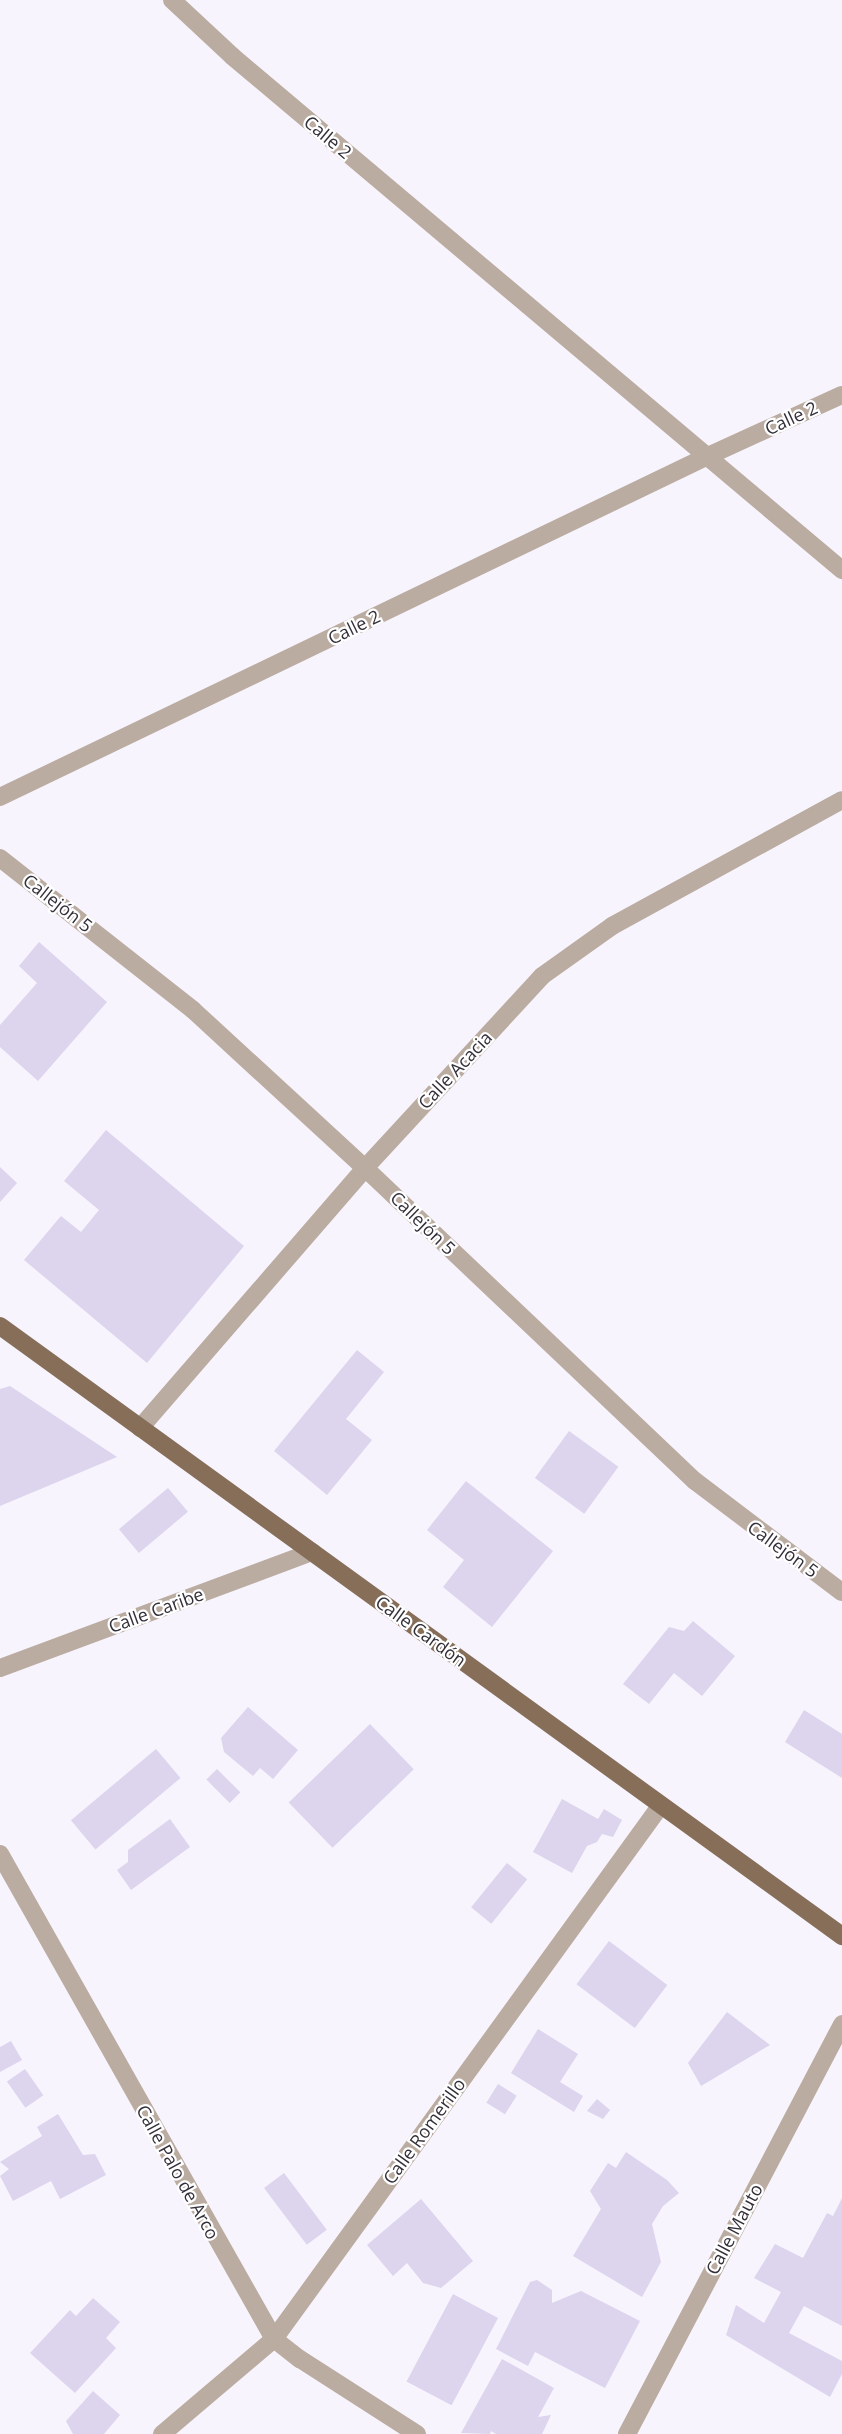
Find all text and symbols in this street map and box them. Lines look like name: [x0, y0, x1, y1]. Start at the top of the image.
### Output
street label: Calle 2: [300, 111, 356, 163]
street label: Calle 2: [761, 396, 821, 440]
street label: Calle 2: [324, 605, 384, 649]
street label: Callejón 5: [19, 869, 97, 937]
street label: Calle Acacia: [414, 1027, 496, 1113]
street label: Callejón 5: [386, 1187, 460, 1259]
street label: Callejón 5: [744, 1516, 822, 1582]
street label: Calle Caribe: [106, 1583, 206, 1637]
street label: Calle Cardón: [371, 1591, 471, 1671]
street label: Calle Romerillo: [378, 2074, 470, 2188]
street label: Calle Palo de Arco: [132, 2101, 224, 2243]
street label: Calle Mauto: [701, 2180, 767, 2278]

